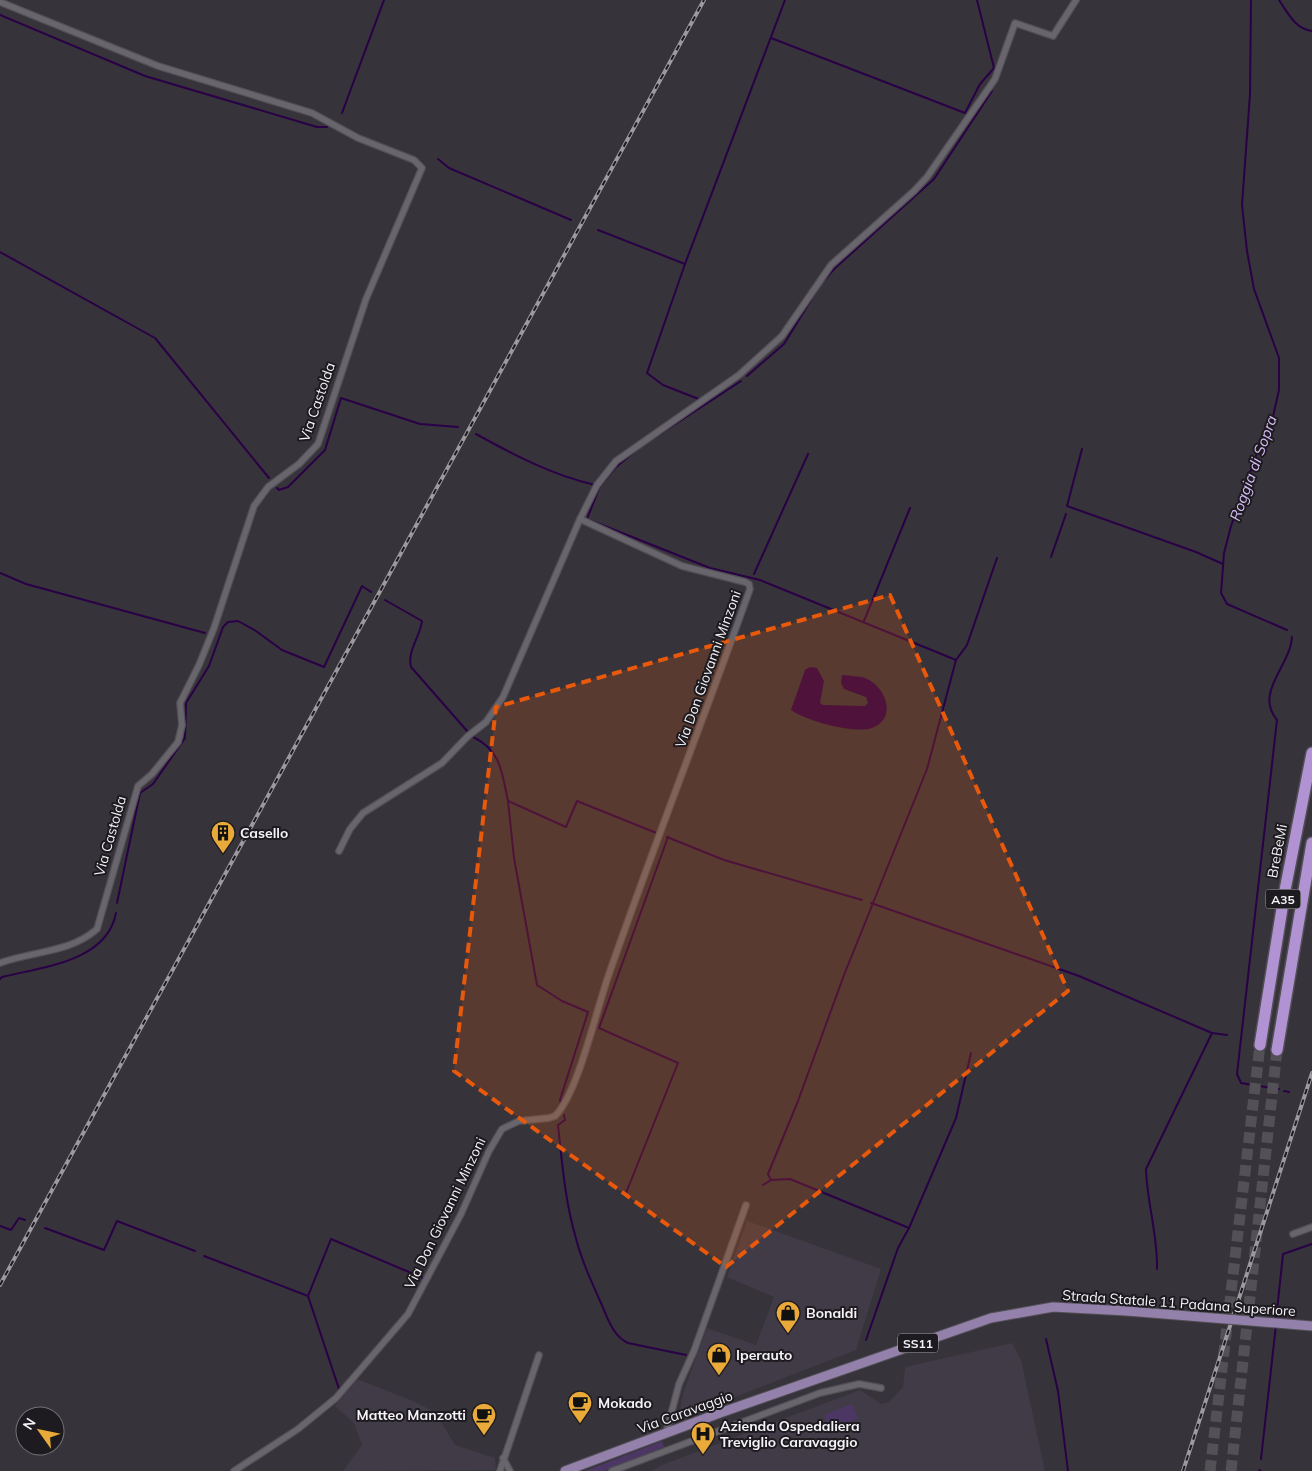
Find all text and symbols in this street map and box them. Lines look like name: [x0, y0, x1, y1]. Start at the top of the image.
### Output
street label: Via Castolda: [295, 360, 339, 444]
water label: Roggia di Sopra: [1225, 413, 1281, 523]
street label: Via Don Giovanni Minzoni: [671, 588, 745, 750]
street label: Via Castolda: [90, 794, 130, 878]
building icon: Casello: [210, 820, 236, 854]
street label: BreBeMi: [1263, 822, 1291, 880]
place label: Casello: [240, 824, 288, 842]
road number: A35: [1266, 890, 1300, 909]
street label: Via Don Giovanni Minzoni: [400, 1134, 490, 1292]
street label: Strada Statale 11 Padana Superiore: [1062, 1286, 1296, 1320]
shop icon: Bonaldi: [775, 1300, 801, 1334]
place label: Bonaldi: [806, 1304, 857, 1322]
road number: SS11: [898, 1334, 938, 1352]
shop icon: Iperauto: [706, 1342, 732, 1376]
place label: Iperauto: [736, 1346, 792, 1364]
street label: Via Caravaggio: [635, 1386, 735, 1438]
cafe icon: Mokado: [567, 1390, 593, 1424]
place label: Mokado: [598, 1394, 652, 1412]
cafe icon: Matteo Manzotti: [471, 1402, 497, 1436]
north arrow: [15, 1406, 65, 1456]
place label: Matteo Manzotti: [357, 1406, 466, 1424]
text: N: [19, 1415, 40, 1433]
place label: Azienda Ospedaliera Treviglio Caravaggio: [720, 1417, 860, 1451]
hospital icon: Azienda Ospedaliera Treviglio Caravaggio: [690, 1421, 716, 1455]

